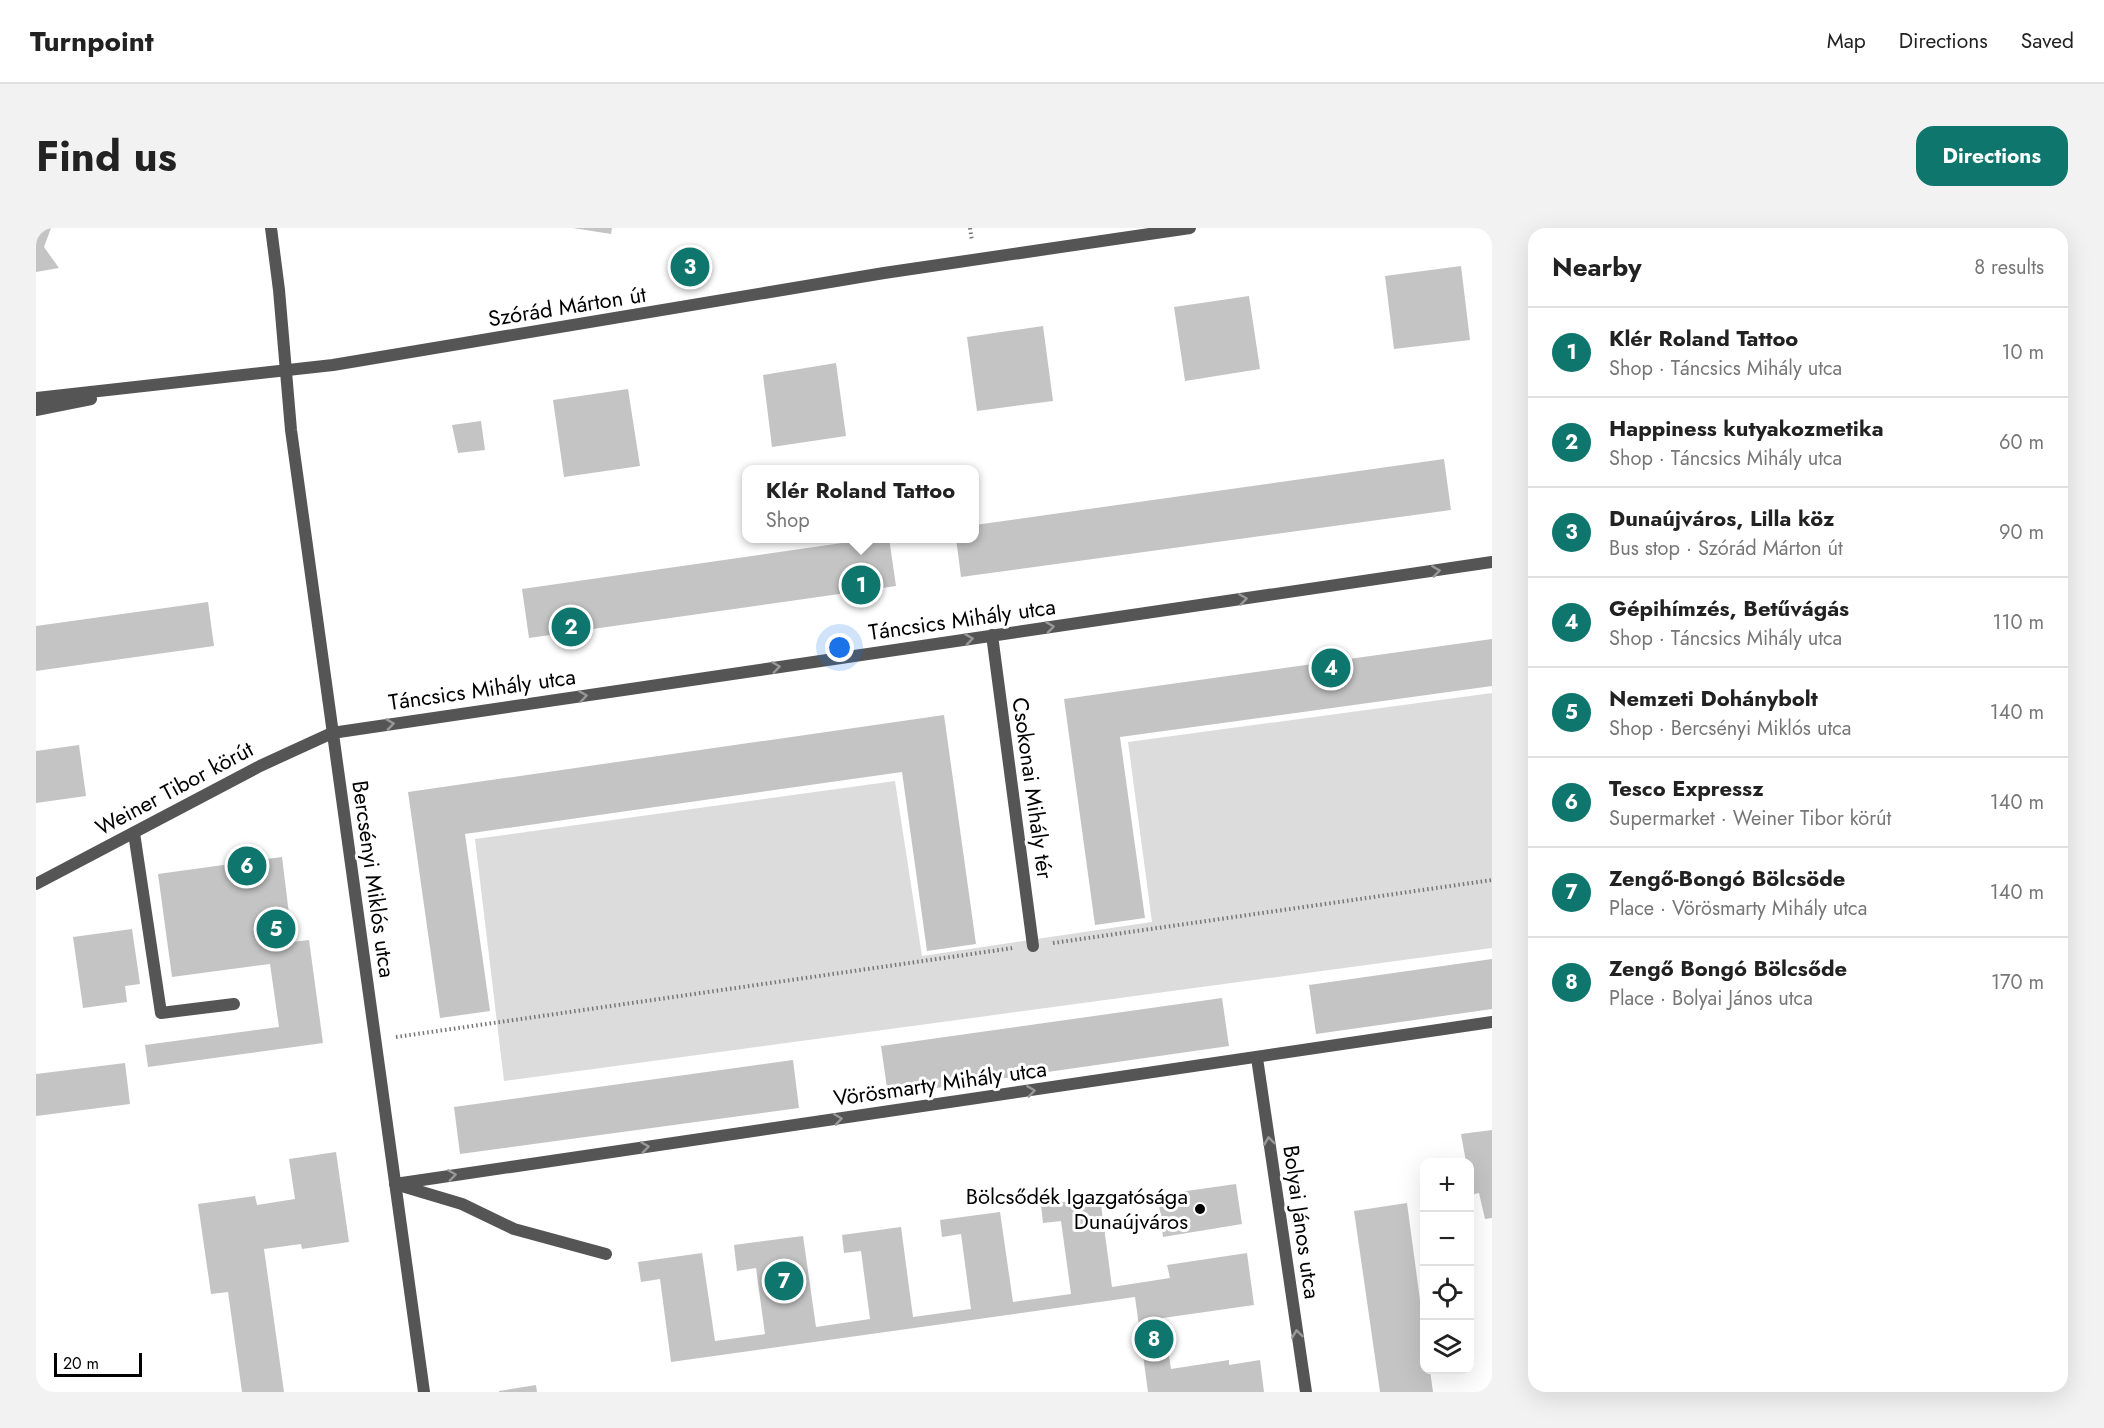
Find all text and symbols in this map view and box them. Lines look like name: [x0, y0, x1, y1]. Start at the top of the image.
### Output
text: Turnpoint: [30, 21, 154, 62]
text: Map: [1827, 26, 1866, 56]
text: Directions: [1899, 26, 1988, 56]
text: Saved: [2021, 26, 2074, 56]
text: Find us: [36, 126, 177, 187]
button: Directions: [1916, 126, 2068, 186]
pin: 3: [670, 244, 710, 290]
text: Nearby: [1552, 248, 1641, 286]
text: 8 results: [1974, 253, 2044, 282]
street label: Szórád Márton út: [486, 278, 649, 334]
text: Klér Roland Tattoo: [1609, 322, 1798, 354]
text: 1: [1566, 338, 1577, 367]
text: 10 m: [2001, 338, 2044, 367]
text: Shop · Táncsics Mihály utca: [1609, 354, 1842, 383]
text: Happiness kutyakozmetika: [1609, 412, 1884, 444]
text: 2: [1565, 428, 1578, 457]
text: 60 m: [1999, 428, 2044, 457]
text: Shop · Táncsics Mihály utca: [1609, 444, 1842, 473]
popup: [742, 465, 979, 543]
text: Klér Roland Tattoo: [766, 474, 955, 506]
text: Dunaújváros, Lilla köz: [1609, 502, 1834, 534]
text: Shop: [766, 506, 810, 535]
text: 3: [1565, 518, 1578, 547]
text: 90 m: [1999, 518, 2044, 547]
text: Bus stop · Szórád Márton út: [1609, 534, 1843, 563]
pin: 1: [842, 562, 880, 608]
one-way arrow: [1431, 565, 1440, 577]
street label: Táncsics Mihály utca: [866, 590, 1058, 648]
text: Gépihímzés, Betűvágás: [1609, 592, 1849, 624]
one-way arrow: [1238, 593, 1247, 605]
pin: 2: [552, 604, 590, 650]
text: 4: [1565, 608, 1578, 637]
text: 110 m: [1992, 608, 2044, 637]
one-way arrow: [1044, 621, 1054, 634]
text: Shop · Táncsics Mihály utca: [1609, 624, 1842, 653]
your location: [825, 633, 854, 662]
one-way arrow: [964, 633, 973, 645]
pin: 4: [1312, 646, 1350, 690]
street label: Táncsics Mihály utca: [386, 660, 578, 718]
one-way arrow: [771, 662, 781, 674]
text: Nemzeti Dohánybolt: [1609, 682, 1818, 714]
one-way arrow: [578, 690, 588, 702]
street label: Csokonai Mihály tér: [1004, 695, 1062, 881]
text: 5: [1565, 698, 1578, 727]
text: 140 m: [1990, 698, 2044, 727]
text: Shop · Bercsényi Miklós utca: [1609, 714, 1851, 743]
one-way arrow: [385, 719, 395, 731]
street label: Weiner Tibor körút: [89, 733, 259, 843]
text: Tesco Expressz: [1609, 772, 1764, 804]
street label: Bercsényi Miklós utca: [344, 778, 404, 980]
text: 6: [1565, 788, 1578, 817]
text: 140 m: [1990, 788, 2044, 817]
text: Supermarket · Weiner Tibor körút: [1609, 804, 1891, 833]
pin: 6: [228, 844, 266, 888]
text: Zengő-Bongó Bölcsöde: [1609, 862, 1845, 894]
text: 7: [1565, 878, 1578, 907]
text: 140 m: [1990, 878, 2044, 907]
text: Place · Vörösmarty Mihály utca: [1609, 894, 1867, 923]
pin: 5: [256, 906, 296, 952]
text: Zengő Bongó Bölcsőde: [1609, 952, 1847, 984]
text: 8: [1565, 968, 1578, 997]
text: 170 m: [1991, 968, 2044, 997]
text: Place · Bolyai János utca: [1609, 984, 1813, 1013]
street label: Vörösmarty Mihály utca: [831, 1052, 1049, 1114]
one-way arrow: [1027, 1085, 1036, 1097]
one-way arrow: [834, 1114, 843, 1126]
one-way arrow: [1264, 1137, 1276, 1146]
one-way arrow: [641, 1142, 650, 1154]
street label: Bolyai János utca: [1275, 1143, 1329, 1301]
map controls: [1420, 1158, 1474, 1374]
button: +: [1420, 1158, 1474, 1212]
one-way arrow: [448, 1170, 457, 1182]
place label: Bölcsődék Igazgatósága Dunaújváros: [966, 1180, 1188, 1237]
marker: Bölcsődék Igazgatósága Dunaújváros: [1193, 1202, 1207, 1216]
button: −: [1420, 1212, 1474, 1266]
pin: 7: [764, 1258, 804, 1304]
button: locate: [1420, 1266, 1474, 1320]
pin: 8: [1134, 1316, 1174, 1362]
button: layers: [1420, 1320, 1474, 1374]
one-way arrow: [1292, 1330, 1304, 1339]
scale bar: [54, 1350, 142, 1378]
text: 20 m: [63, 1352, 99, 1375]

